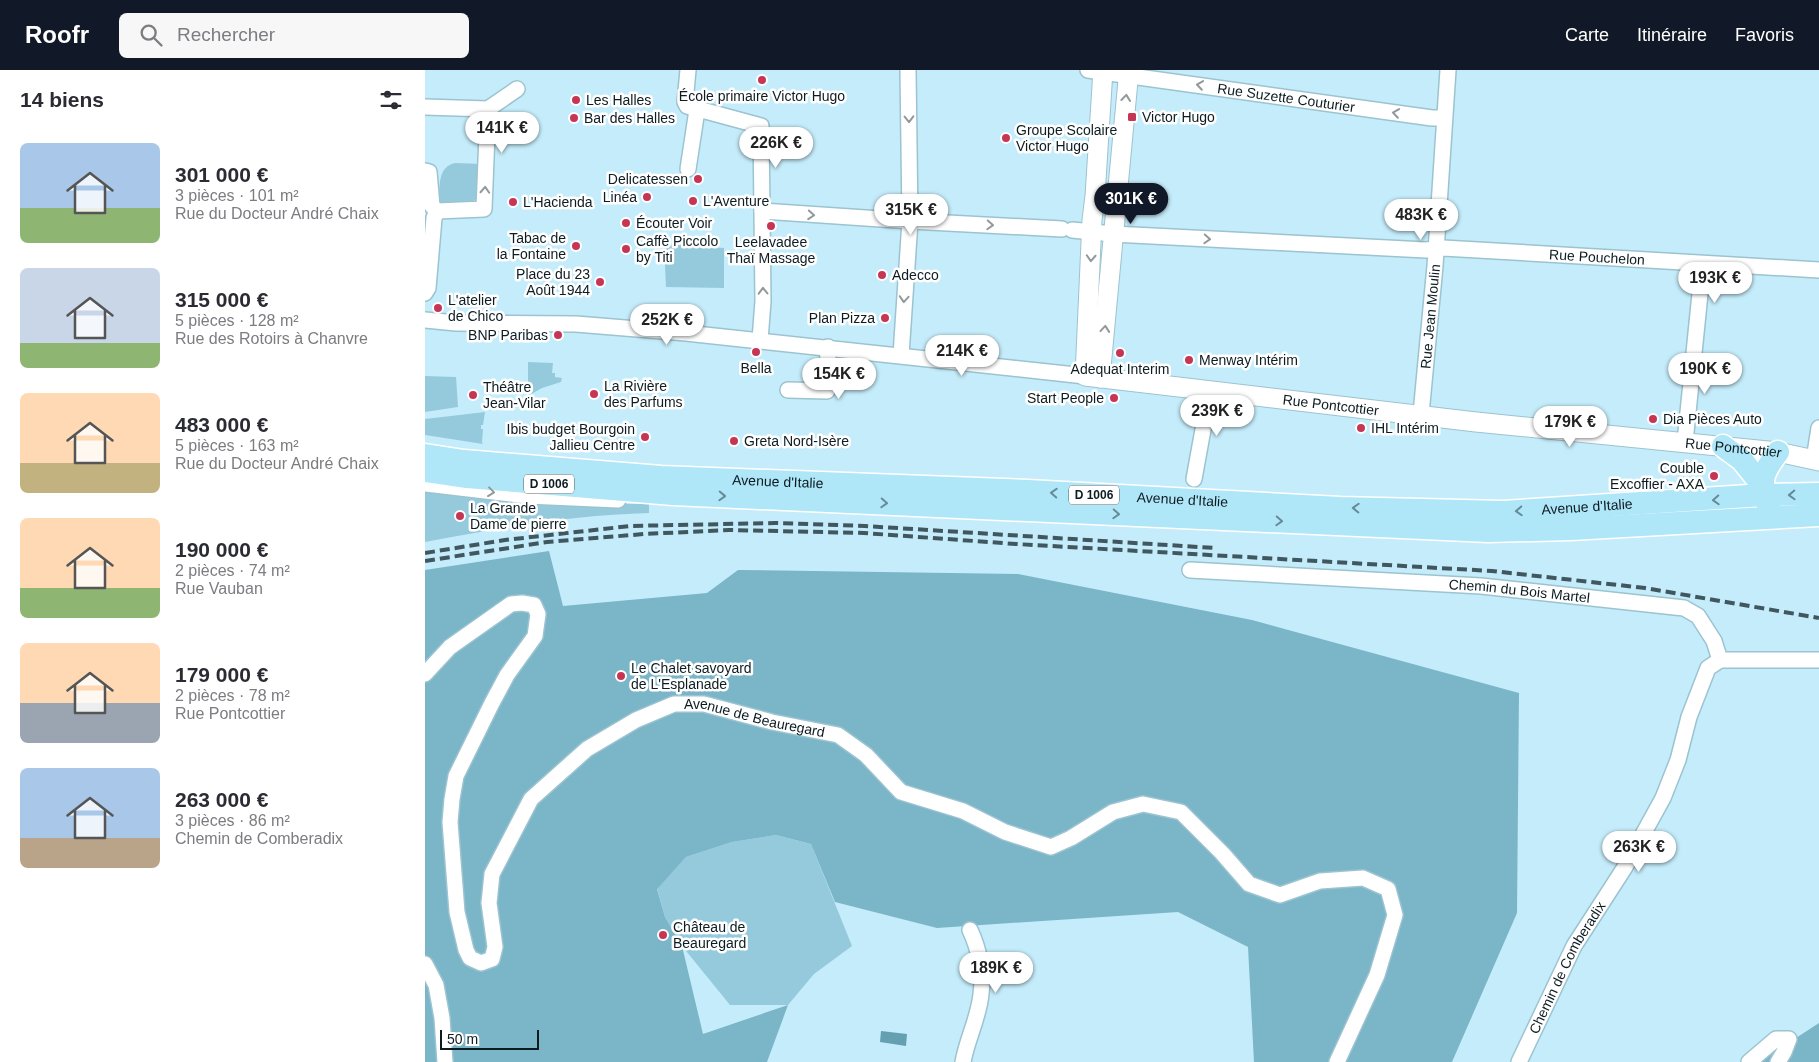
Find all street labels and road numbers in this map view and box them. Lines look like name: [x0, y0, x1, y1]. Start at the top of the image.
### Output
street label: Rue Suzette Couturier: [1216, 80, 1356, 115]
street label: Rue Pouchelon: [1549, 246, 1645, 268]
street label: Rue Jean Moulin: [1417, 263, 1443, 370]
street label: Rue Pontcottier: [1282, 391, 1380, 419]
street label: Rue Pontcottier: [1685, 435, 1783, 461]
street label: Avenue d'Italie: [732, 472, 824, 491]
road number: D 1006: [524, 474, 574, 494]
road number: D 1006: [1069, 486, 1119, 504]
street label: Avenue d'Italie: [1136, 489, 1229, 510]
street label: Avenue d'Italie: [1541, 496, 1633, 517]
street label: Chemin du Bois Martel: [1448, 576, 1591, 606]
street label: Avenue de Beauregard: [684, 696, 826, 740]
street label: Chemin de Comberadix: [1526, 899, 1609, 1036]

